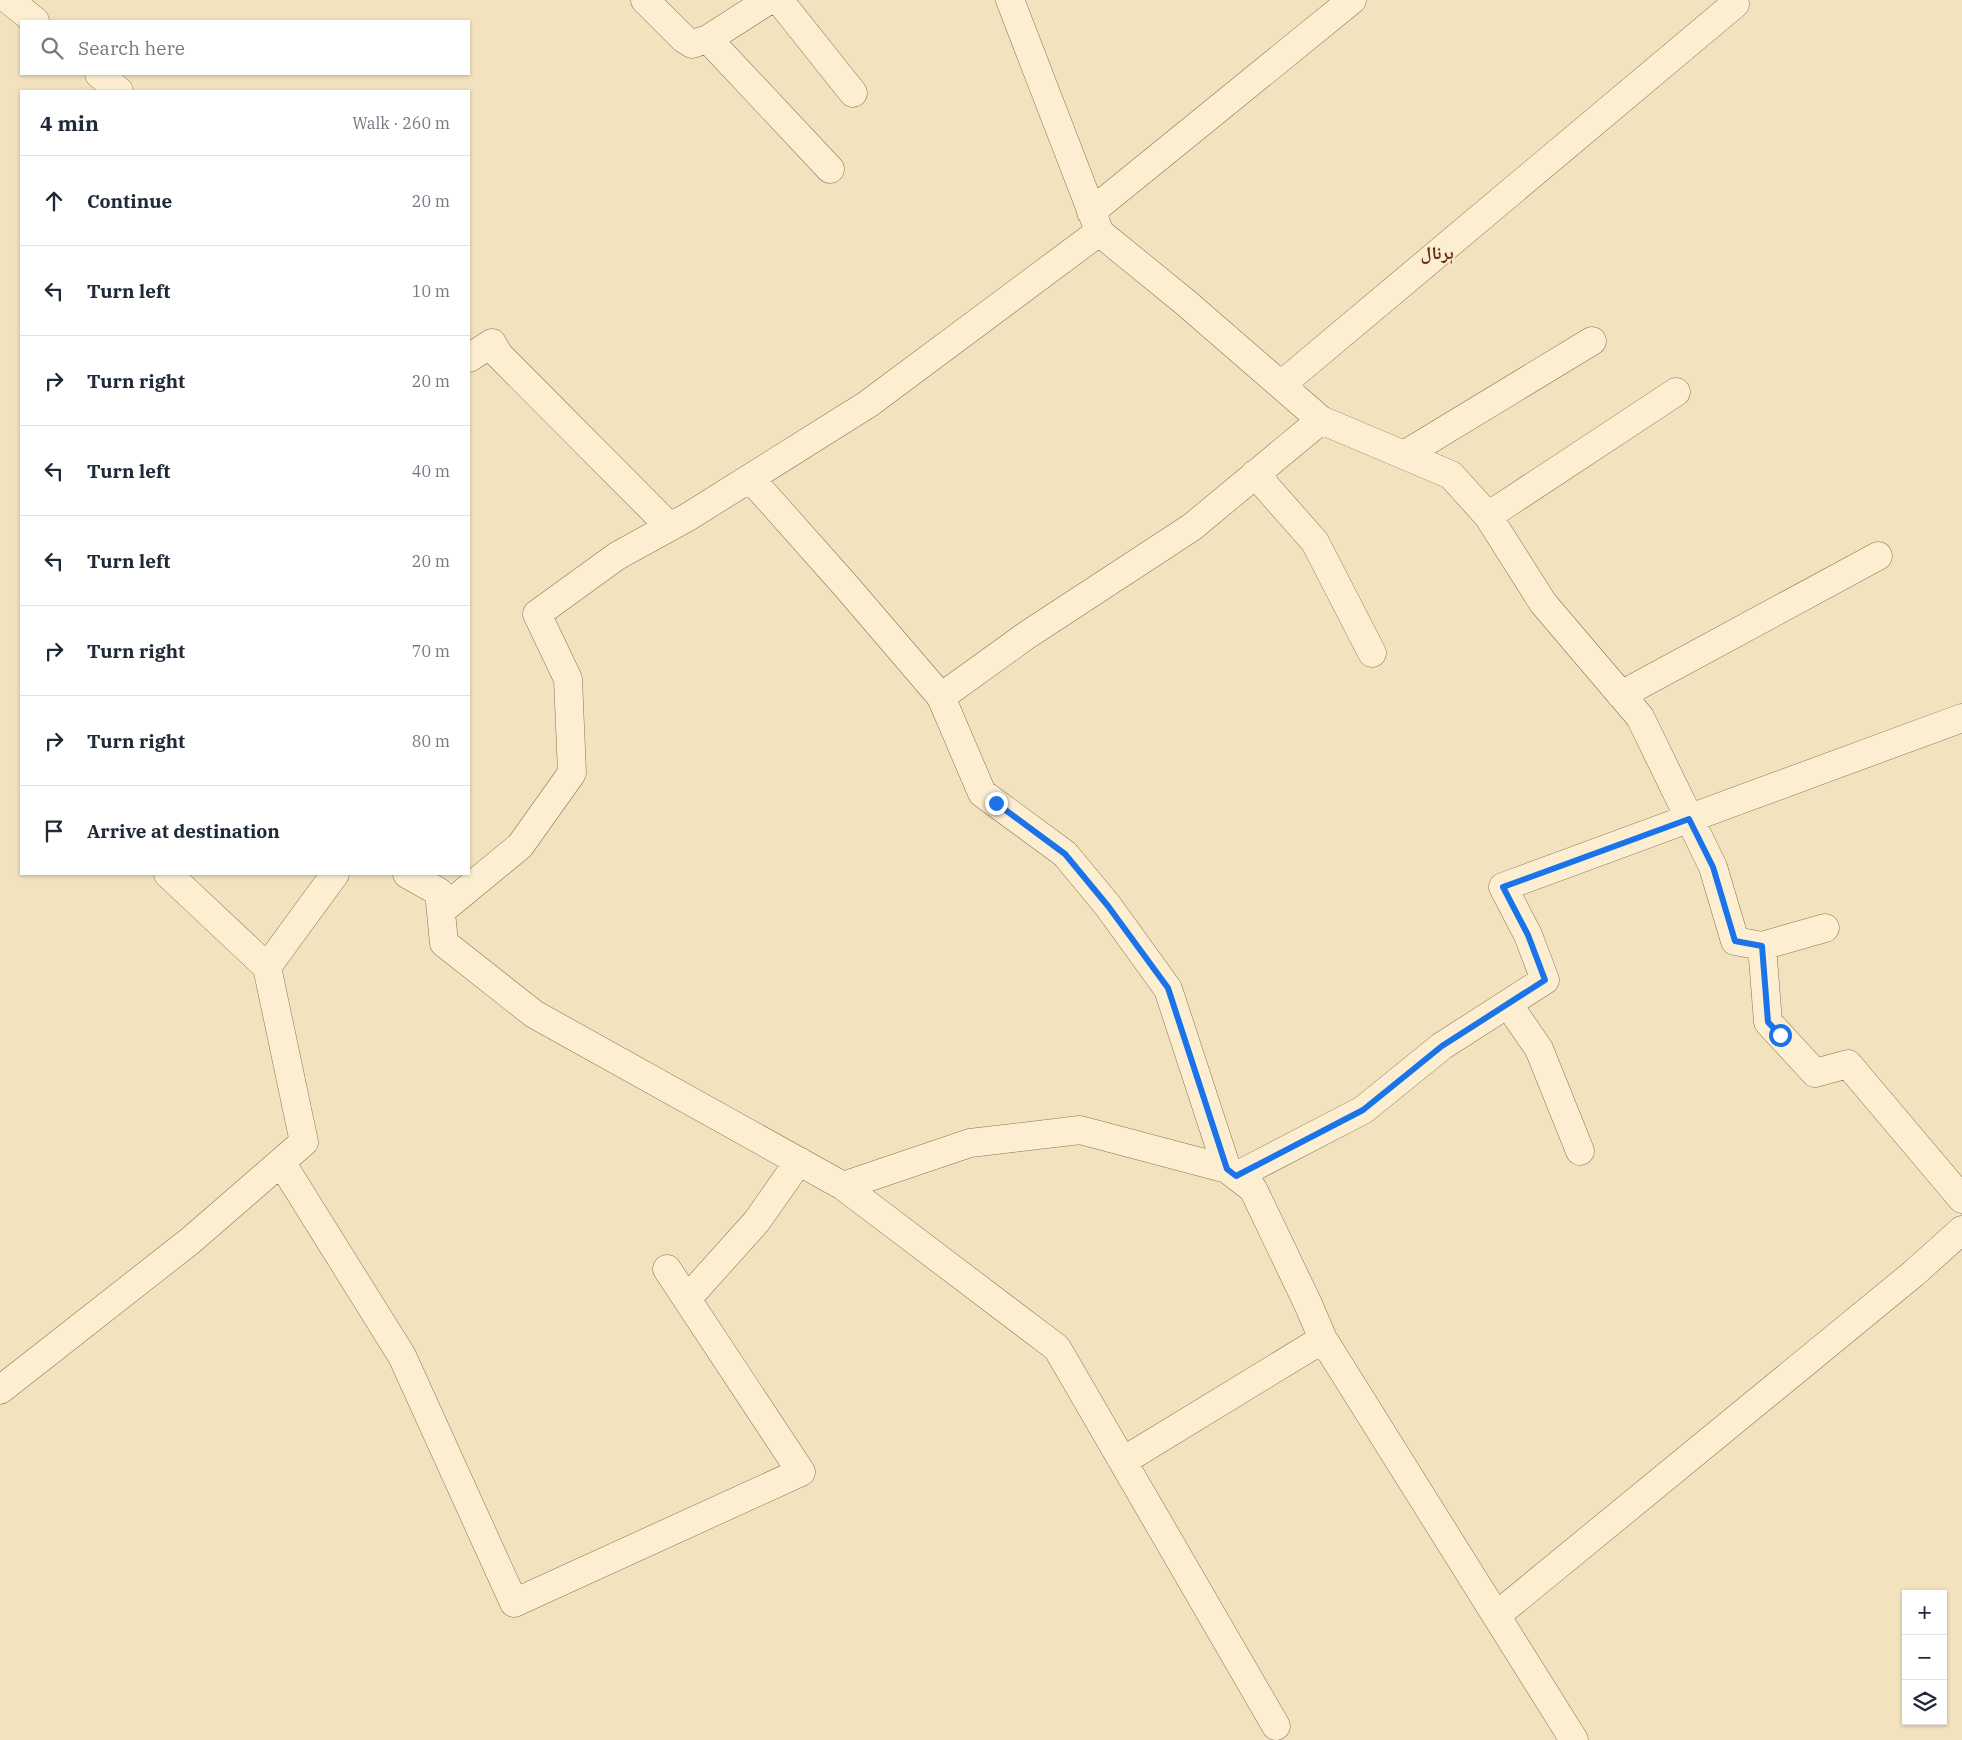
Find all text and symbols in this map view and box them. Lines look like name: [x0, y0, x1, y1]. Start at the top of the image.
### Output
search box: [20, 20, 470, 75]
icon: search: [38, 34, 66, 62]
text: Search here: [78, 36, 185, 60]
text: 4 min: [40, 109, 99, 137]
text: Walk · 260 m: [352, 113, 450, 133]
icon: ahead: [40, 187, 68, 215]
text: Continue: [87, 189, 172, 213]
text: 20 m: [412, 191, 450, 211]
district label: ہرنال: [1420, 241, 1454, 264]
icon: left: [40, 277, 68, 305]
text: Turn left: [87, 279, 170, 303]
text: 10 m: [412, 281, 450, 301]
icon: right: [40, 367, 68, 395]
text: Turn right: [87, 369, 185, 393]
text: 20 m: [412, 371, 450, 391]
icon: left: [40, 457, 68, 485]
text: Turn left: [87, 459, 170, 483]
text: 40 m: [412, 461, 450, 481]
icon: left: [40, 547, 68, 575]
text: Turn left: [87, 549, 170, 573]
text: 20 m: [412, 551, 450, 571]
icon: right: [40, 637, 68, 665]
text: Turn right: [87, 639, 185, 663]
text: 70 m: [412, 641, 450, 661]
icon: right: [40, 727, 68, 755]
text: Turn right: [87, 729, 185, 753]
text: 80 m: [412, 731, 450, 751]
route end: [985, 792, 1008, 815]
icon: arrive: [40, 817, 68, 845]
text: Arrive at destination: [87, 819, 280, 843]
route start: [1769, 1024, 1792, 1047]
map controls: [1902, 1590, 1947, 1725]
button: +: [1902, 1590, 1947, 1635]
button: −: [1902, 1635, 1947, 1680]
button: layers: [1902, 1680, 1947, 1725]

